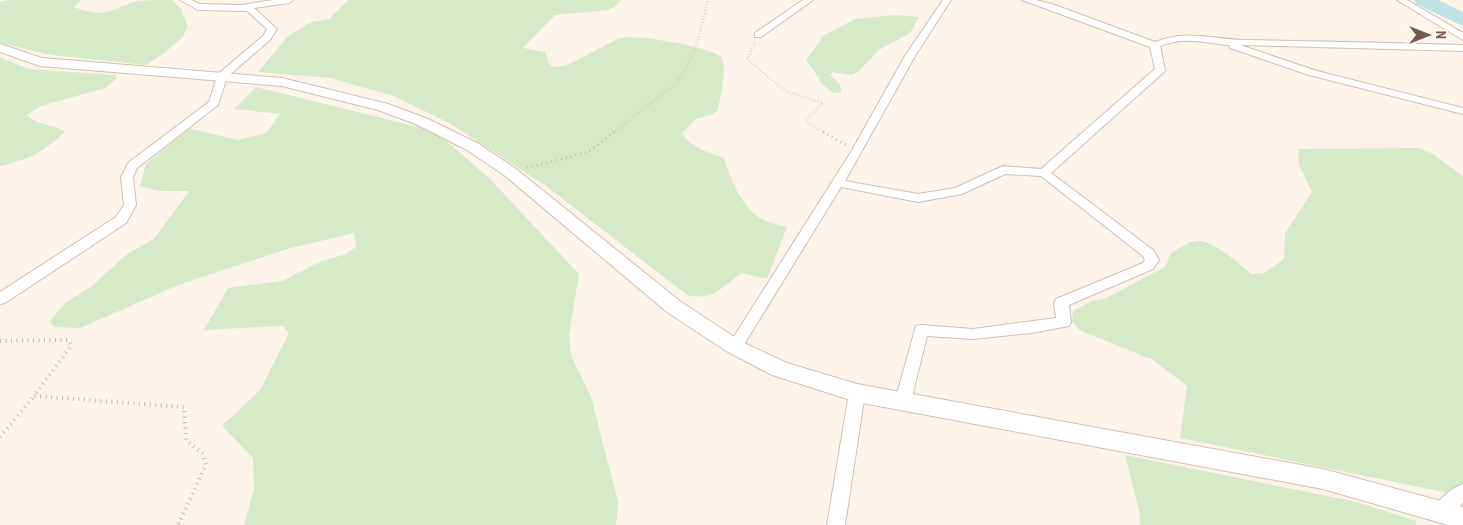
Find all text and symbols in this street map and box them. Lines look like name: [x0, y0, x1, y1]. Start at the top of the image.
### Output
north arrow: [1403, 10, 1453, 60]
text: N: [1432, 31, 1450, 39]

